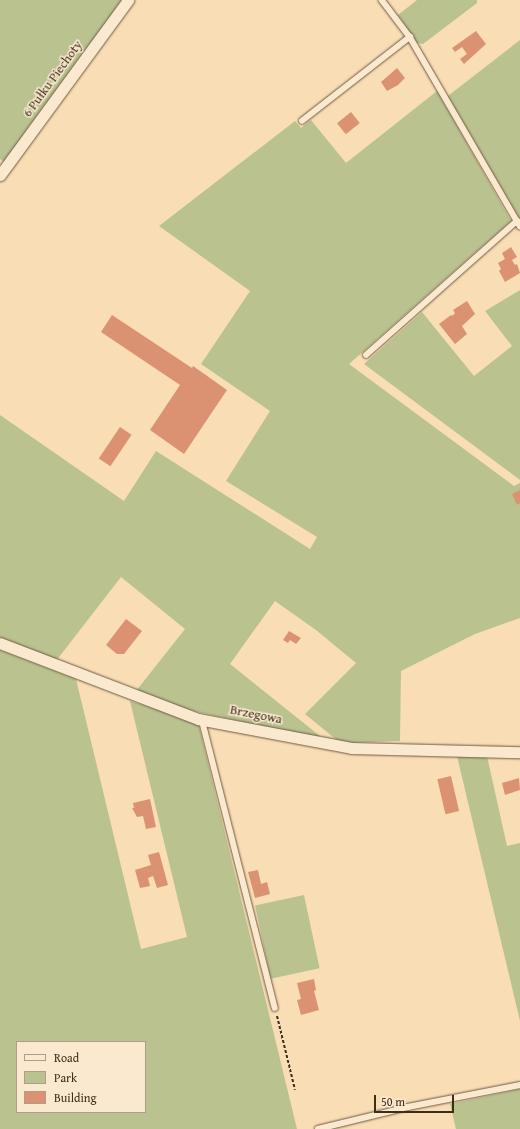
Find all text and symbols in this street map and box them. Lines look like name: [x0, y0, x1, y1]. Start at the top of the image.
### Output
street label: 6 Pułku Piechoty: [20, 38, 86, 120]
street label: Brzegowa: [229, 702, 283, 728]
legend: [16, 1041, 146, 1113]
text: Road: [54, 1049, 79, 1066]
text: Park: [54, 1069, 77, 1086]
scale bar: [376, 1087, 456, 1113]
text: Building: [54, 1089, 97, 1106]
text: 50 m: [381, 1093, 405, 1110]

